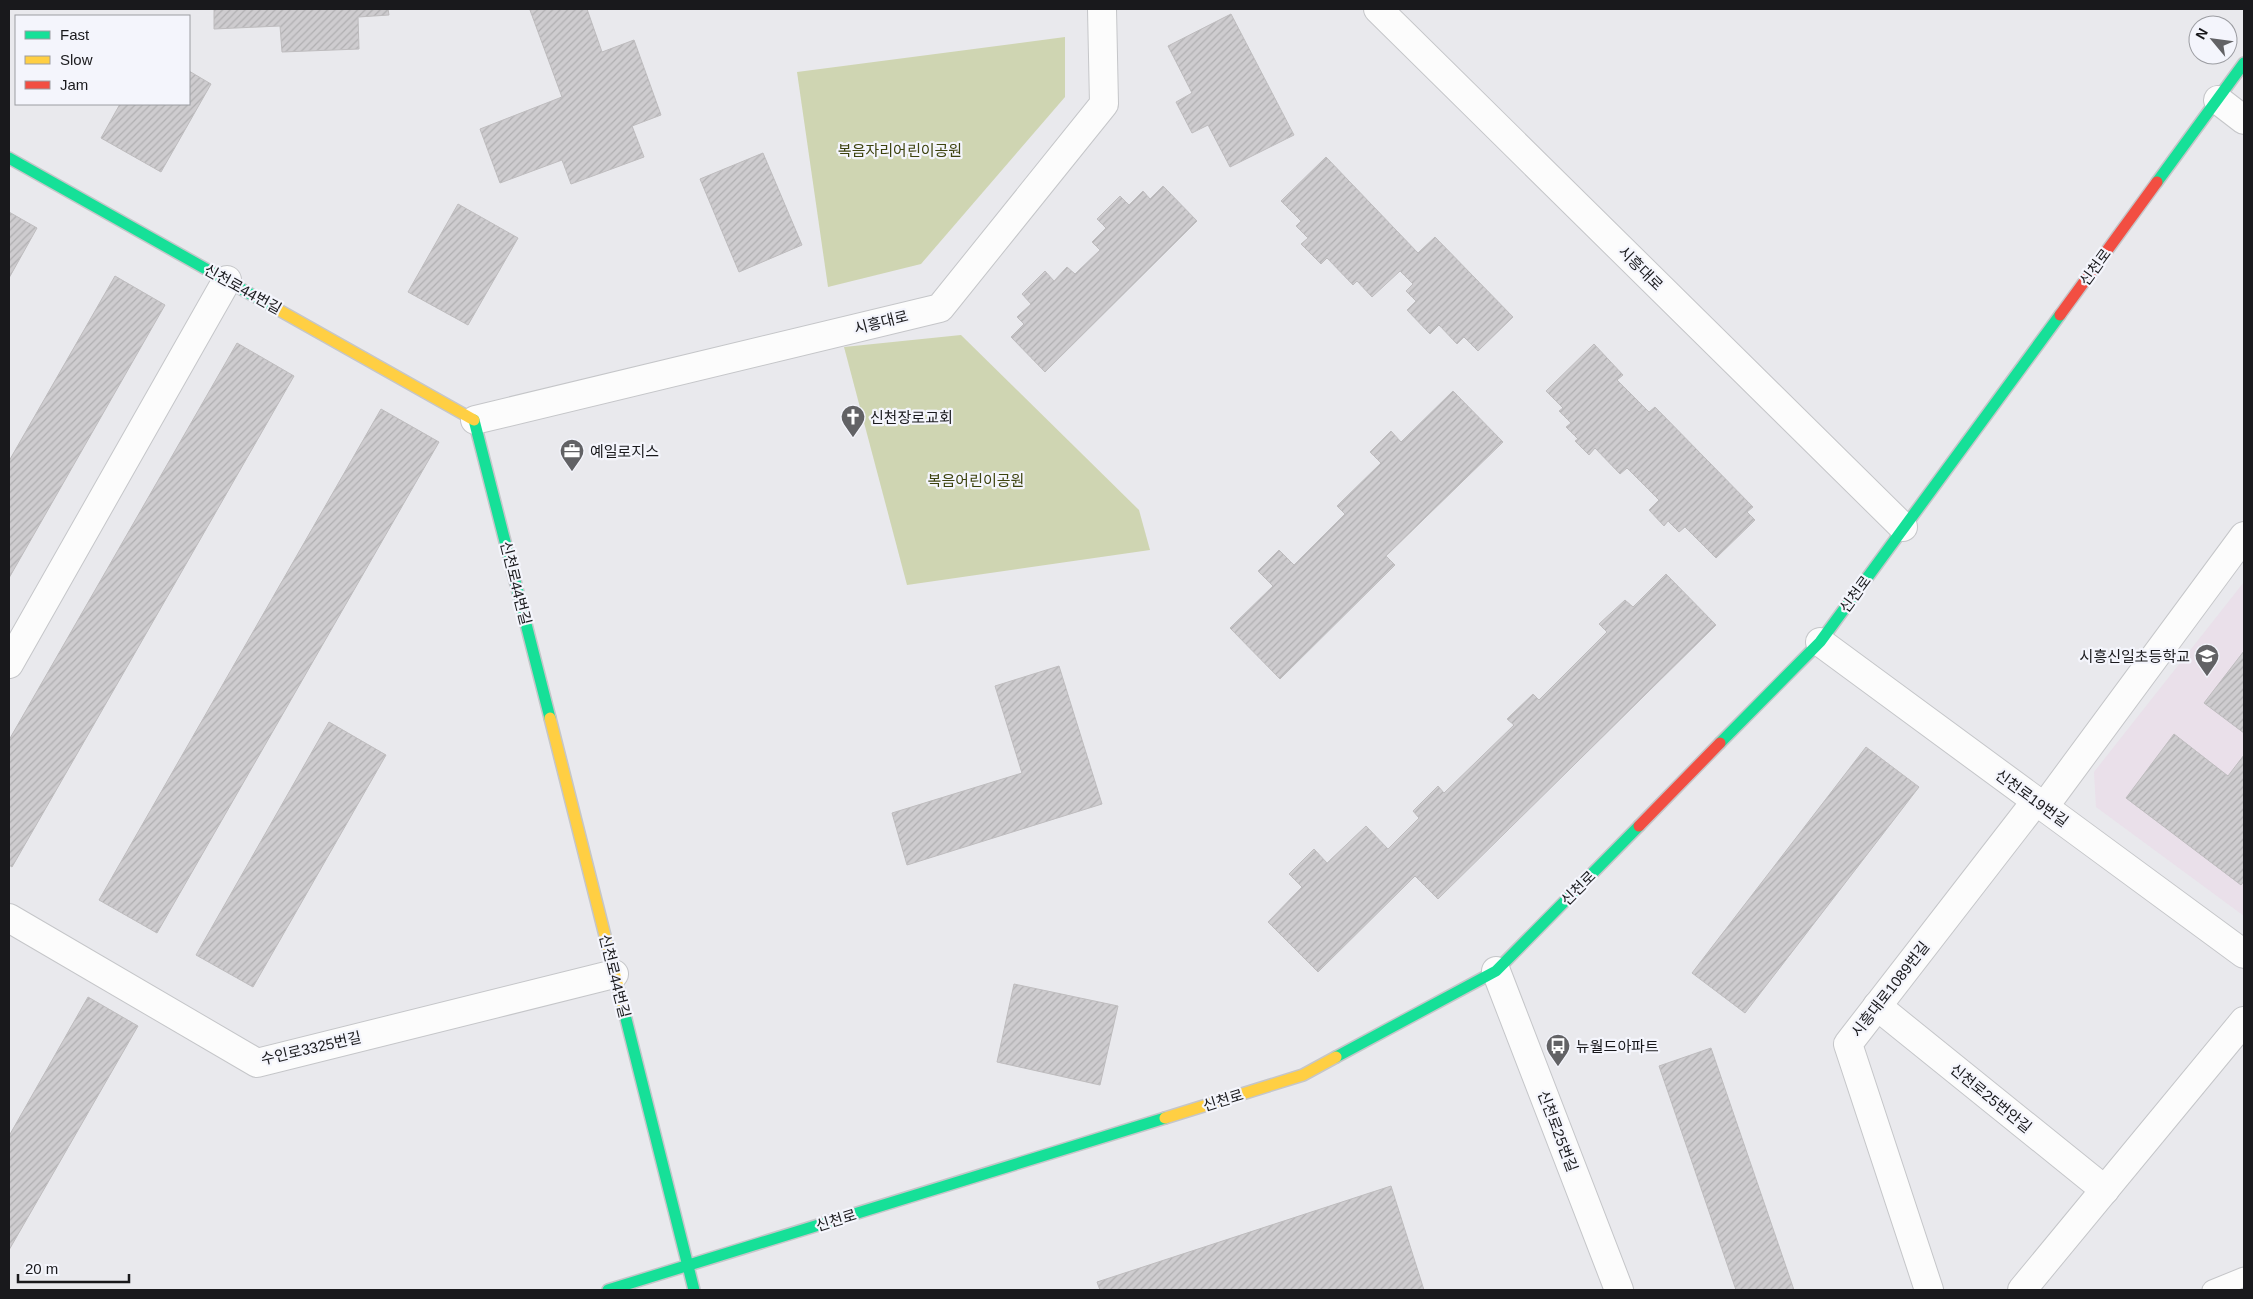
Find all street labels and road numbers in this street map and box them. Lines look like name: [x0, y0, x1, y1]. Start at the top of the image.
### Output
street label: 시흥대로: [1615, 242, 1667, 294]
street label: 신천로: [2076, 245, 2114, 289]
street label: 신천로44번길: [201, 261, 285, 317]
street label: 시흥대로: [852, 307, 910, 337]
street label: 신천로44번길: [497, 539, 535, 627]
street label: 신천로: [1836, 572, 1874, 616]
street label: 신천로19번길: [1992, 766, 2072, 830]
street label: 신천로: [1557, 867, 1599, 909]
street label: 신천로44번길: [596, 932, 634, 1020]
street label: 시흥대로1089번길: [1848, 938, 1932, 1040]
street label: 수인로3325번길: [259, 1028, 363, 1068]
street label: 신천로25번안길: [1947, 1060, 2035, 1136]
street label: 신천로: [1201, 1086, 1245, 1114]
street label: 신천로25번길: [1535, 1088, 1581, 1174]
street label: 신천로: [814, 1206, 858, 1234]

